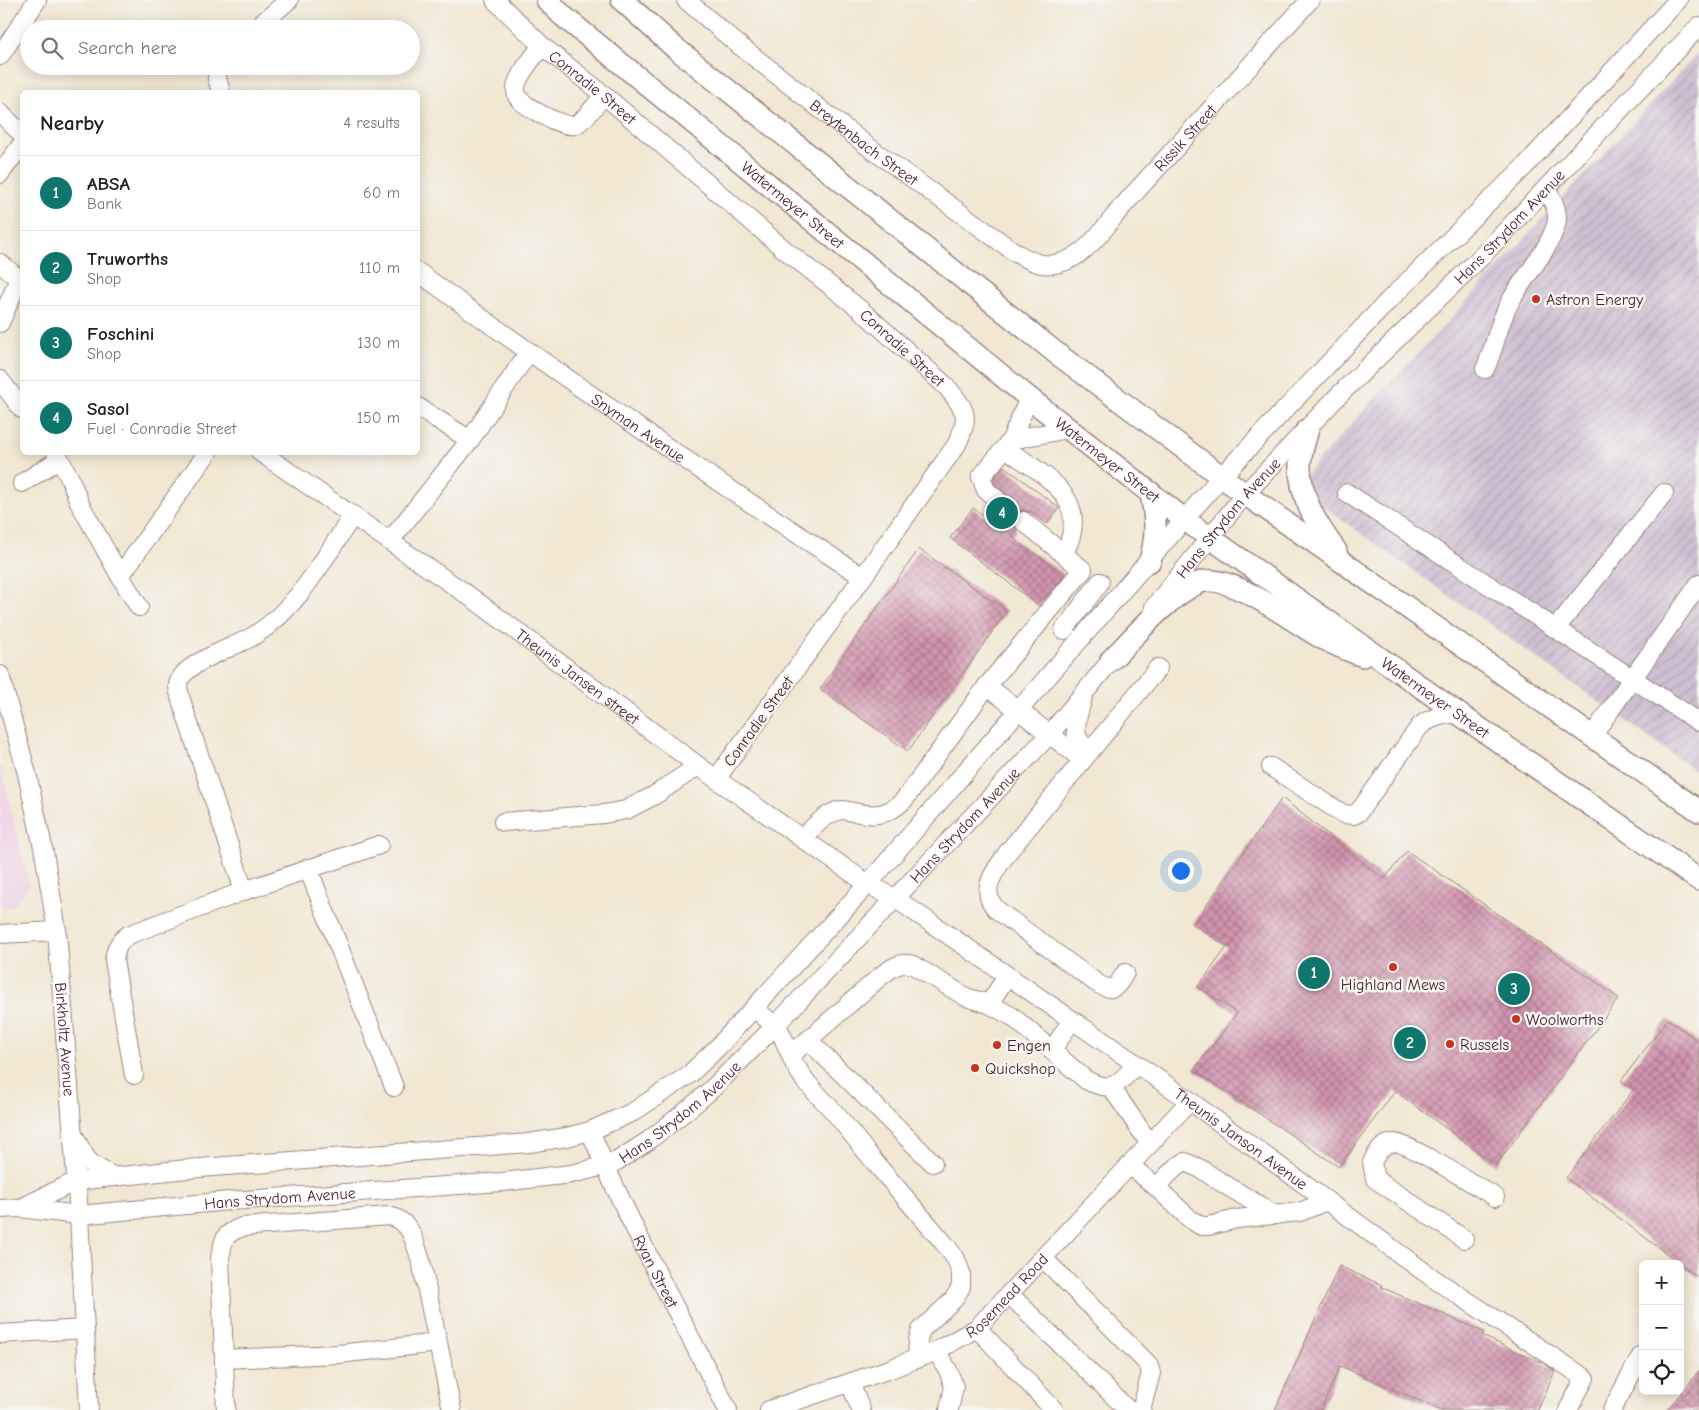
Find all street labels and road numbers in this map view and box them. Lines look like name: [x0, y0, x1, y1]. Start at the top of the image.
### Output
street label: Conradie Street: [545, 47, 640, 129]
street label: Breytenbach Street: [806, 96, 921, 190]
street label: Rissik Street: [1151, 101, 1221, 175]
street label: Watermeyer Street: [737, 158, 848, 253]
street label: Hans Strydom Avenue: [1451, 166, 1569, 288]
street label: Conradie Street: [856, 306, 948, 391]
street label: Snyman Avenue: [588, 390, 688, 467]
street label: Watermeyer Street: [1051, 414, 1163, 507]
street label: Hans Strydom Avenue: [1173, 455, 1284, 582]
street label: Theunis Jansen street: [512, 626, 643, 729]
street label: Watermeyer Street: [1378, 654, 1493, 742]
street label: Conradie Street: [720, 673, 798, 770]
street label: Hans Strydom Avenue: [907, 764, 1024, 887]
street label: Birkholtz Avenue: [51, 982, 78, 1097]
street label: Hans Strydom Avenue: [616, 1058, 745, 1167]
street label: Theunis Janson Avenue: [1171, 1085, 1311, 1194]
street label: Hans Strydom Avenue: [203, 1184, 356, 1213]
street label: Ryan Street: [629, 1232, 682, 1311]
street label: Rosemead Road: [963, 1250, 1052, 1342]

